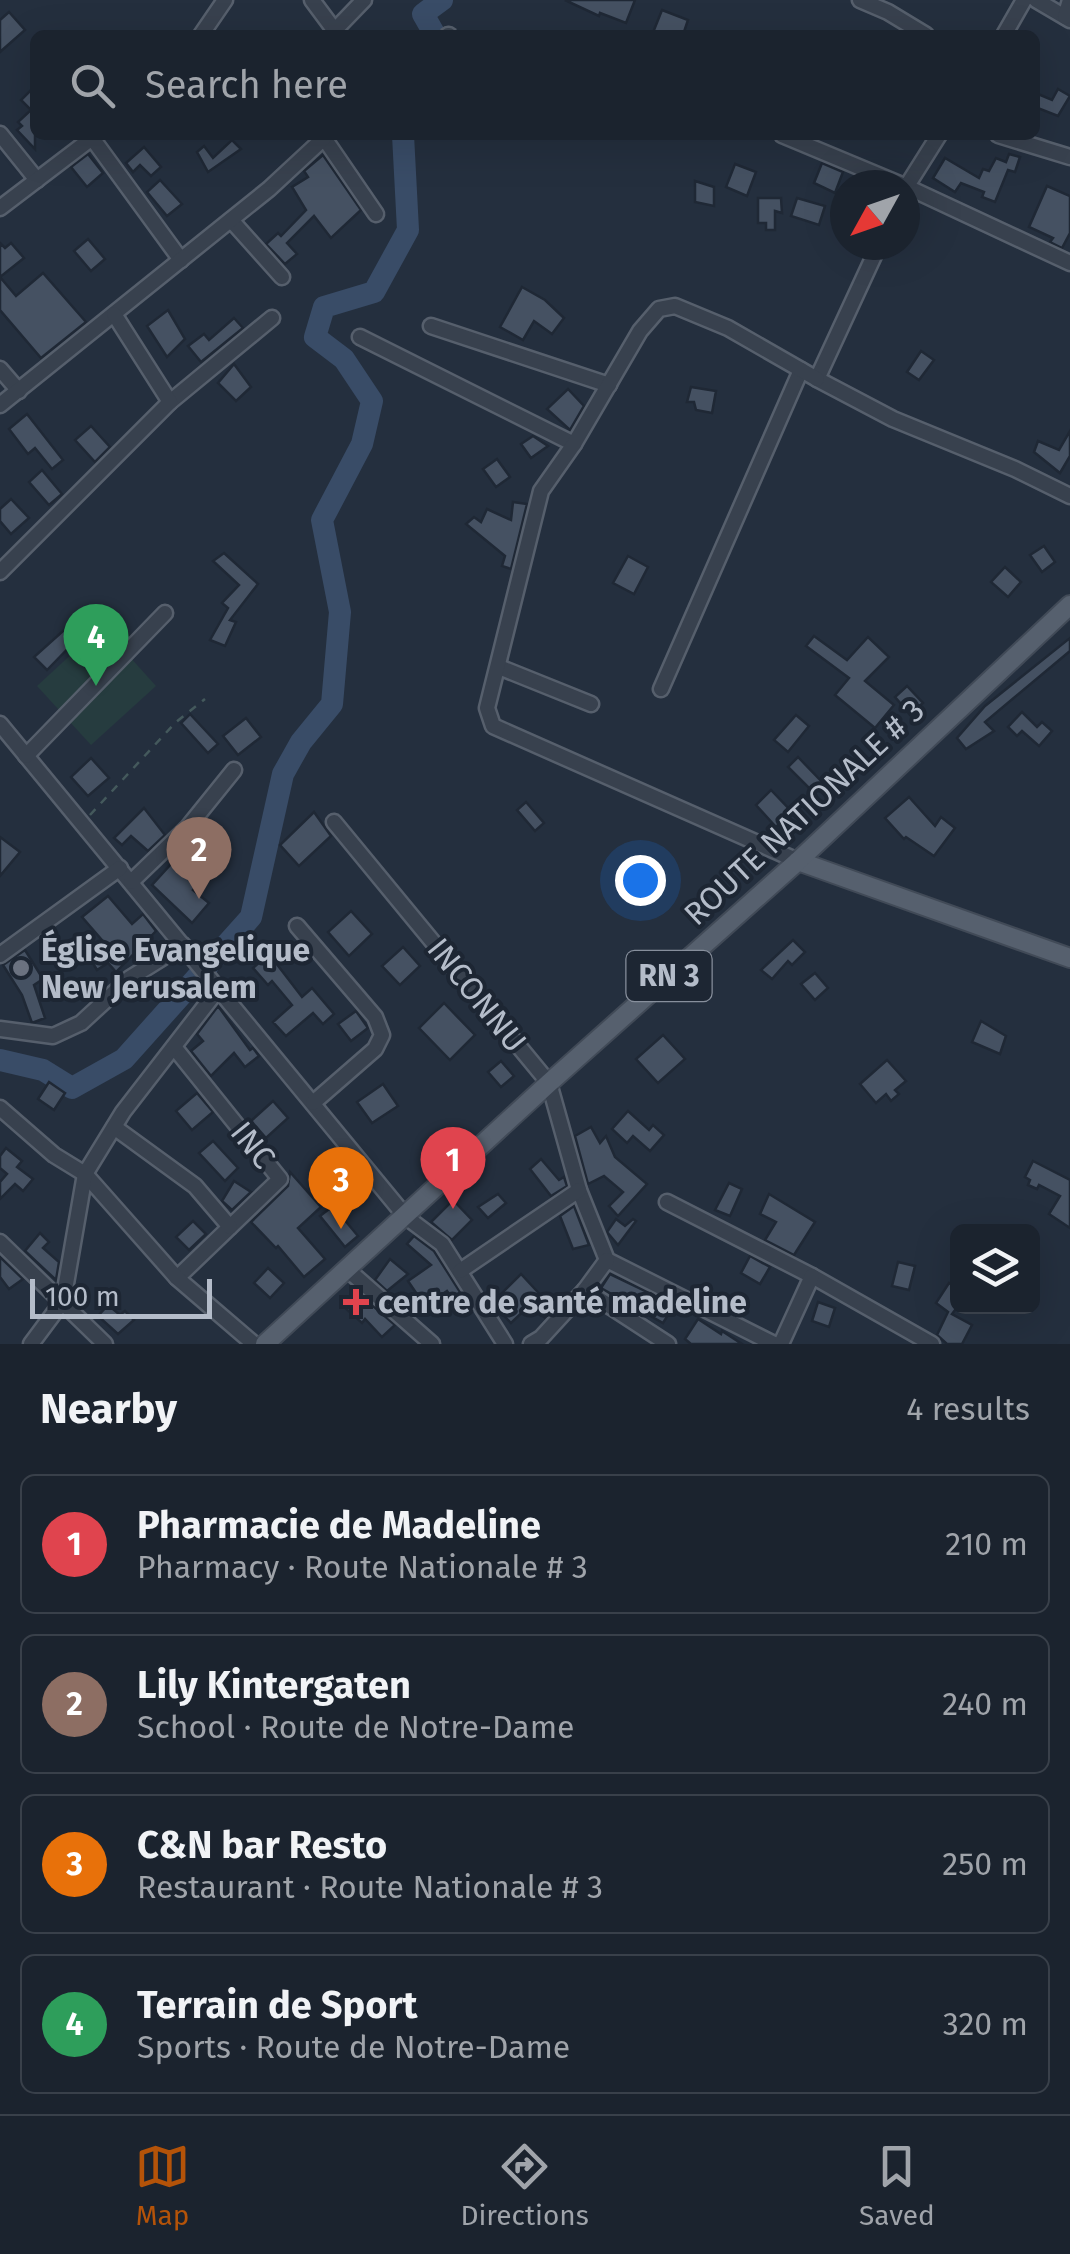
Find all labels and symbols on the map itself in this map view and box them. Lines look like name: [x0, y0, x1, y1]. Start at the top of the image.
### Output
north arrow: [830, 170, 920, 260]
pin: 4: [64, 604, 128, 686]
street label: ROUTE NATIONALE # 3: [676, 691, 932, 933]
pin: 2: [166, 816, 232, 899]
your location: [615, 855, 666, 906]
place label: Église Evangelique New Jerusalem: [41, 929, 310, 1006]
street label: INCONNU: [420, 930, 534, 1060]
road number: RN 3: [626, 951, 712, 1001]
marker: Église Evangelique New Jerusalem: [10, 957, 32, 979]
street label: INC: [223, 1114, 283, 1176]
pin: 1: [420, 1126, 486, 1209]
pin: 3: [308, 1146, 374, 1229]
scale bar: [30, 1274, 212, 1318]
place label: centre de santé madeline: [378, 1283, 747, 1321]
marker: centre de santé madeline: [343, 1289, 369, 1315]

